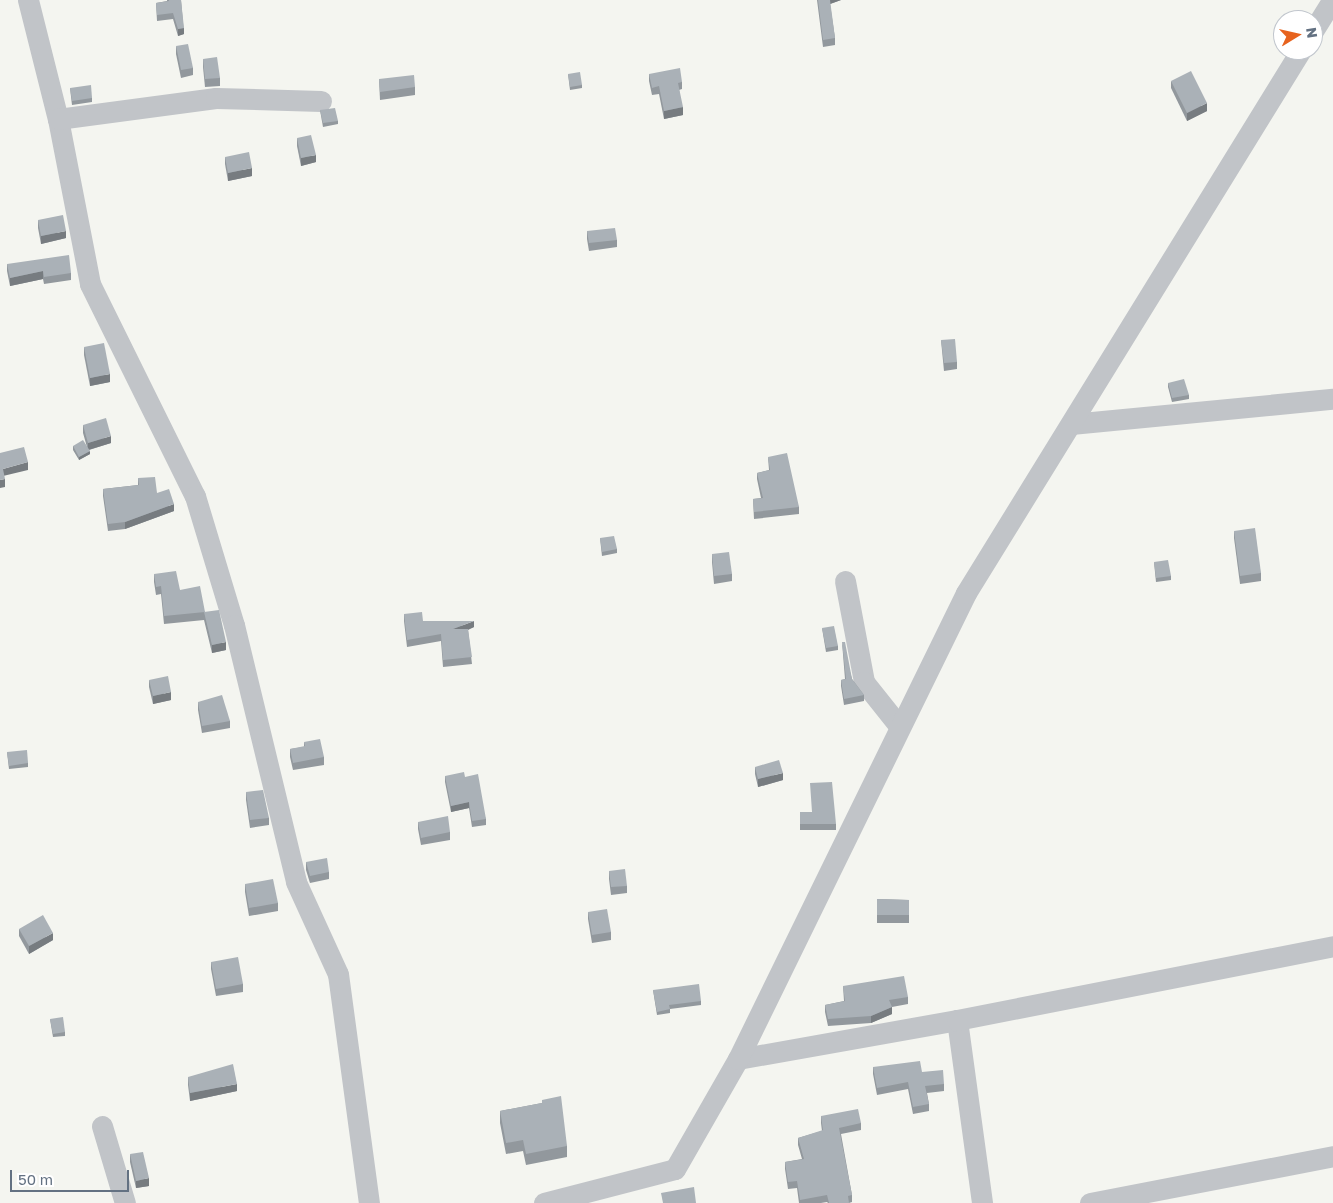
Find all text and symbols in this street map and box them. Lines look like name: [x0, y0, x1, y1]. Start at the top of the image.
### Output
north arrow: [1273, 10, 1323, 60]
text: N: [1303, 26, 1322, 39]
scale bar: [12, 1160, 131, 1192]
text: 50 m: [18, 1170, 53, 1188]

